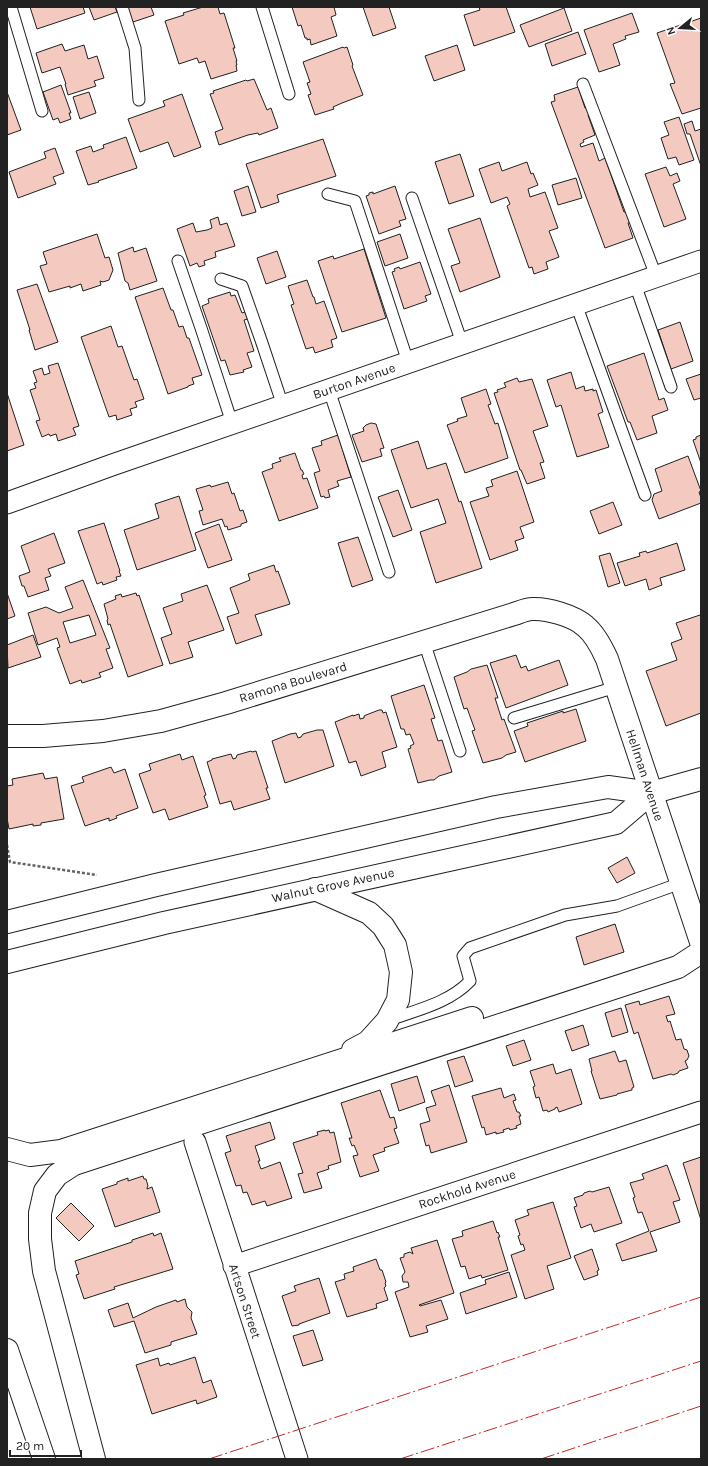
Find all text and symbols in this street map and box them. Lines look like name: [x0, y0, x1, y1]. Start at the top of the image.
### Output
north arrow: [660, 8, 700, 48]
text: N: [664, 25, 678, 37]
street label: Burton Avenue: [311, 360, 398, 402]
street label: Ramona Boulevard: [237, 658, 349, 706]
street label: Hellman Avenue: [623, 727, 667, 823]
street label: Walnut Grove Avenue: [270, 865, 396, 905]
street label: Rockhold Avenue: [417, 1166, 518, 1212]
street label: Artson Street: [226, 1262, 264, 1340]
scale bar: [10, 1432, 81, 1458]
text: 20 m: [16, 1439, 44, 1453]

